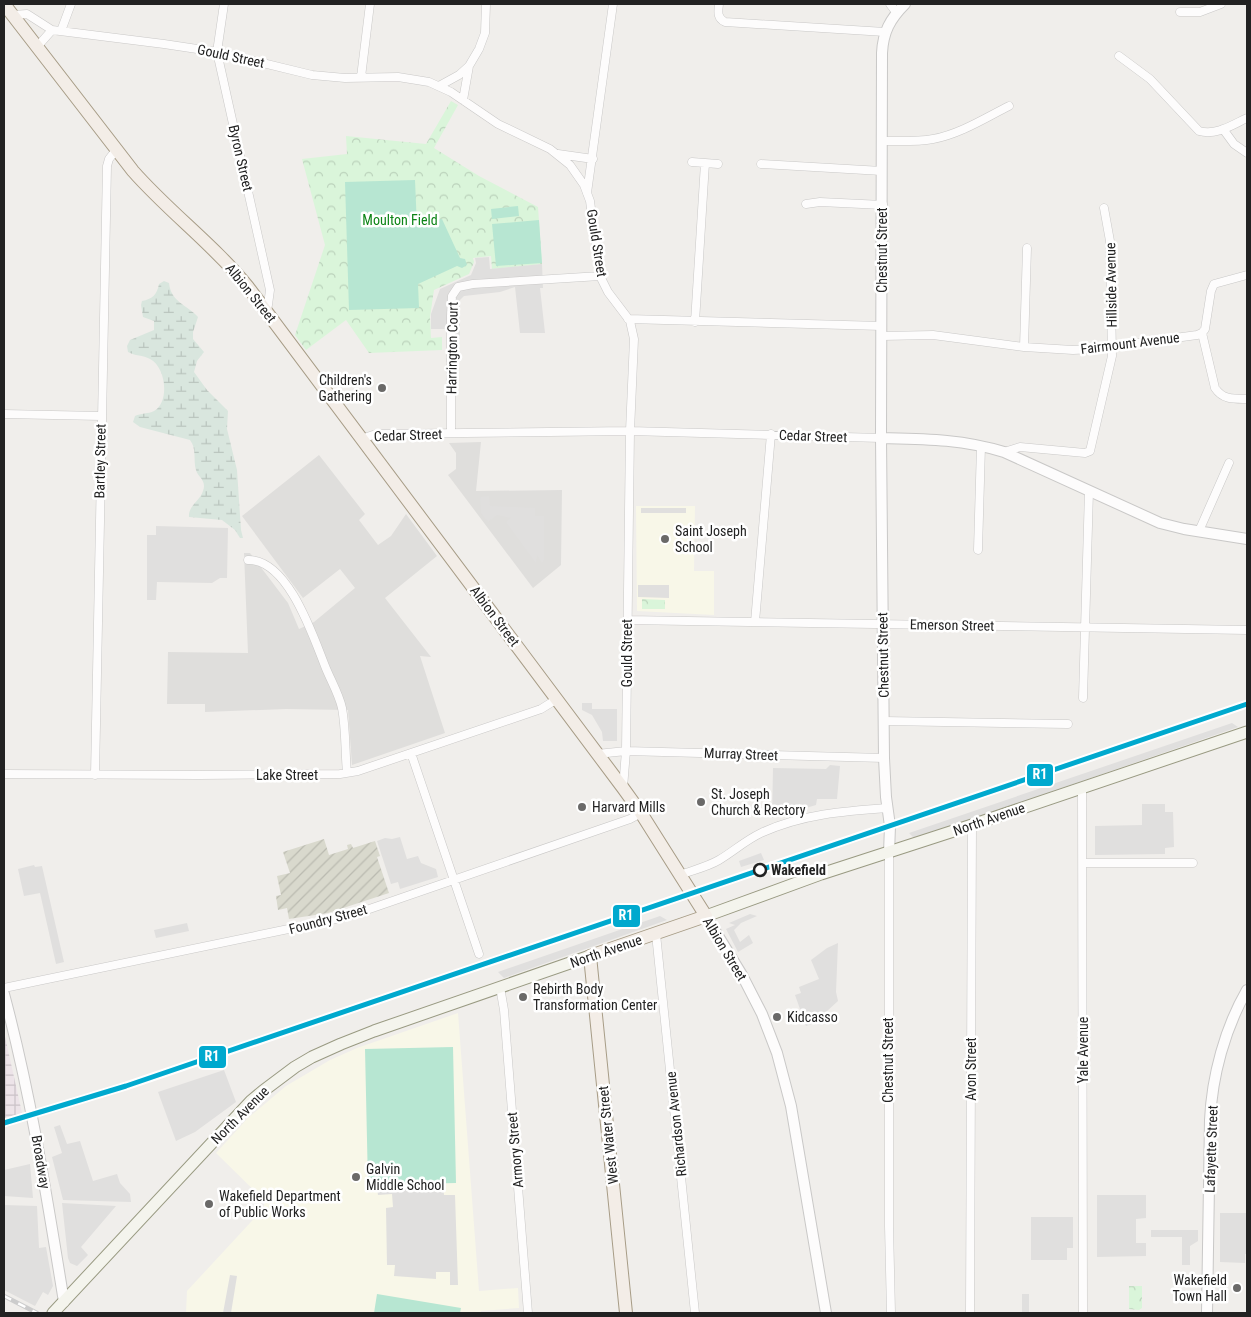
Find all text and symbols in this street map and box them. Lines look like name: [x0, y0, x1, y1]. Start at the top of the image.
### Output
street label: Gould Street: [196, 41, 266, 71]
street label: Byron Street: [226, 123, 256, 193]
street label: Chestnut Street: [874, 207, 890, 293]
street label: Gould Street: [584, 208, 610, 278]
park label: Moulton Field: [362, 212, 438, 228]
street label: Hillside Avenue: [1102, 242, 1120, 328]
street label: Albion Street: [222, 260, 280, 326]
street label: Harrington Court: [443, 302, 461, 394]
street label: Fairmount Avenue: [1080, 329, 1181, 357]
place label: Children's Gathering: [318, 372, 372, 404]
marker: Children's Gathering: [376, 382, 388, 394]
street label: Bartley Street: [91, 424, 109, 498]
street label: Cedar Street: [374, 426, 442, 444]
street label: Cedar Street: [779, 427, 847, 445]
place label: Saint Joseph School: [675, 523, 747, 555]
marker: Saint Joseph School: [659, 533, 671, 545]
street label: Albion Street: [467, 583, 523, 649]
street label: Chestnut Street: [874, 612, 892, 698]
street label: Emerson Street: [910, 616, 994, 634]
street label: Gould Street: [619, 619, 635, 687]
street label: Murray Street: [704, 745, 778, 763]
line badge: R1: [1026, 763, 1054, 787]
text: R1: [1033, 766, 1047, 782]
street label: Lake Street: [256, 767, 318, 783]
place label: St. Joseph Church & Rectory: [711, 786, 806, 818]
marker: St. Joseph Church & Rectory: [695, 796, 707, 808]
place label: Harvard Mills: [592, 799, 665, 815]
street label: North Avenue: [951, 799, 1027, 839]
marker: Harvard Mills: [576, 801, 588, 813]
place label: Wakefield: [771, 862, 826, 878]
marker: Wakefield: [753, 863, 767, 877]
street label: Foundry Street: [287, 901, 369, 937]
line badge: R1: [612, 904, 641, 928]
text: R1: [619, 907, 633, 923]
street label: Albion Street: [700, 914, 750, 984]
street label: North Avenue: [568, 931, 644, 971]
place label: Rebirth Body Transformation Center: [533, 981, 657, 1013]
marker: Rebirth Body Transformation Center: [517, 991, 529, 1003]
place label: Kidcasso: [787, 1009, 838, 1025]
marker: Kidcasso: [771, 1011, 783, 1023]
street label: Yale Avenue: [1075, 1016, 1091, 1083]
street label: Chestnut Street: [880, 1017, 896, 1103]
street label: Avon Street: [963, 1037, 979, 1101]
line badge: R1: [198, 1045, 227, 1069]
text: R1: [205, 1048, 219, 1064]
street label: Richardson Avenue: [662, 1070, 689, 1177]
street label: North Avenue: [208, 1083, 272, 1147]
street label: West Water Street: [595, 1085, 621, 1185]
street label: Lafayette Street: [1201, 1105, 1221, 1193]
street label: Armory Street: [504, 1111, 526, 1189]
street label: Broadway: [28, 1134, 54, 1190]
place label: Galvin Middle School: [366, 1161, 444, 1193]
marker: Galvin Middle School: [350, 1171, 362, 1183]
place label: Wakefield Department of Public Works: [219, 1188, 341, 1220]
marker: Wakefield Department of Public Works: [203, 1198, 215, 1210]
place label: Wakefield Town Hall: [1172, 1272, 1227, 1304]
marker: Wakefield Town Hall: [1231, 1282, 1243, 1294]

